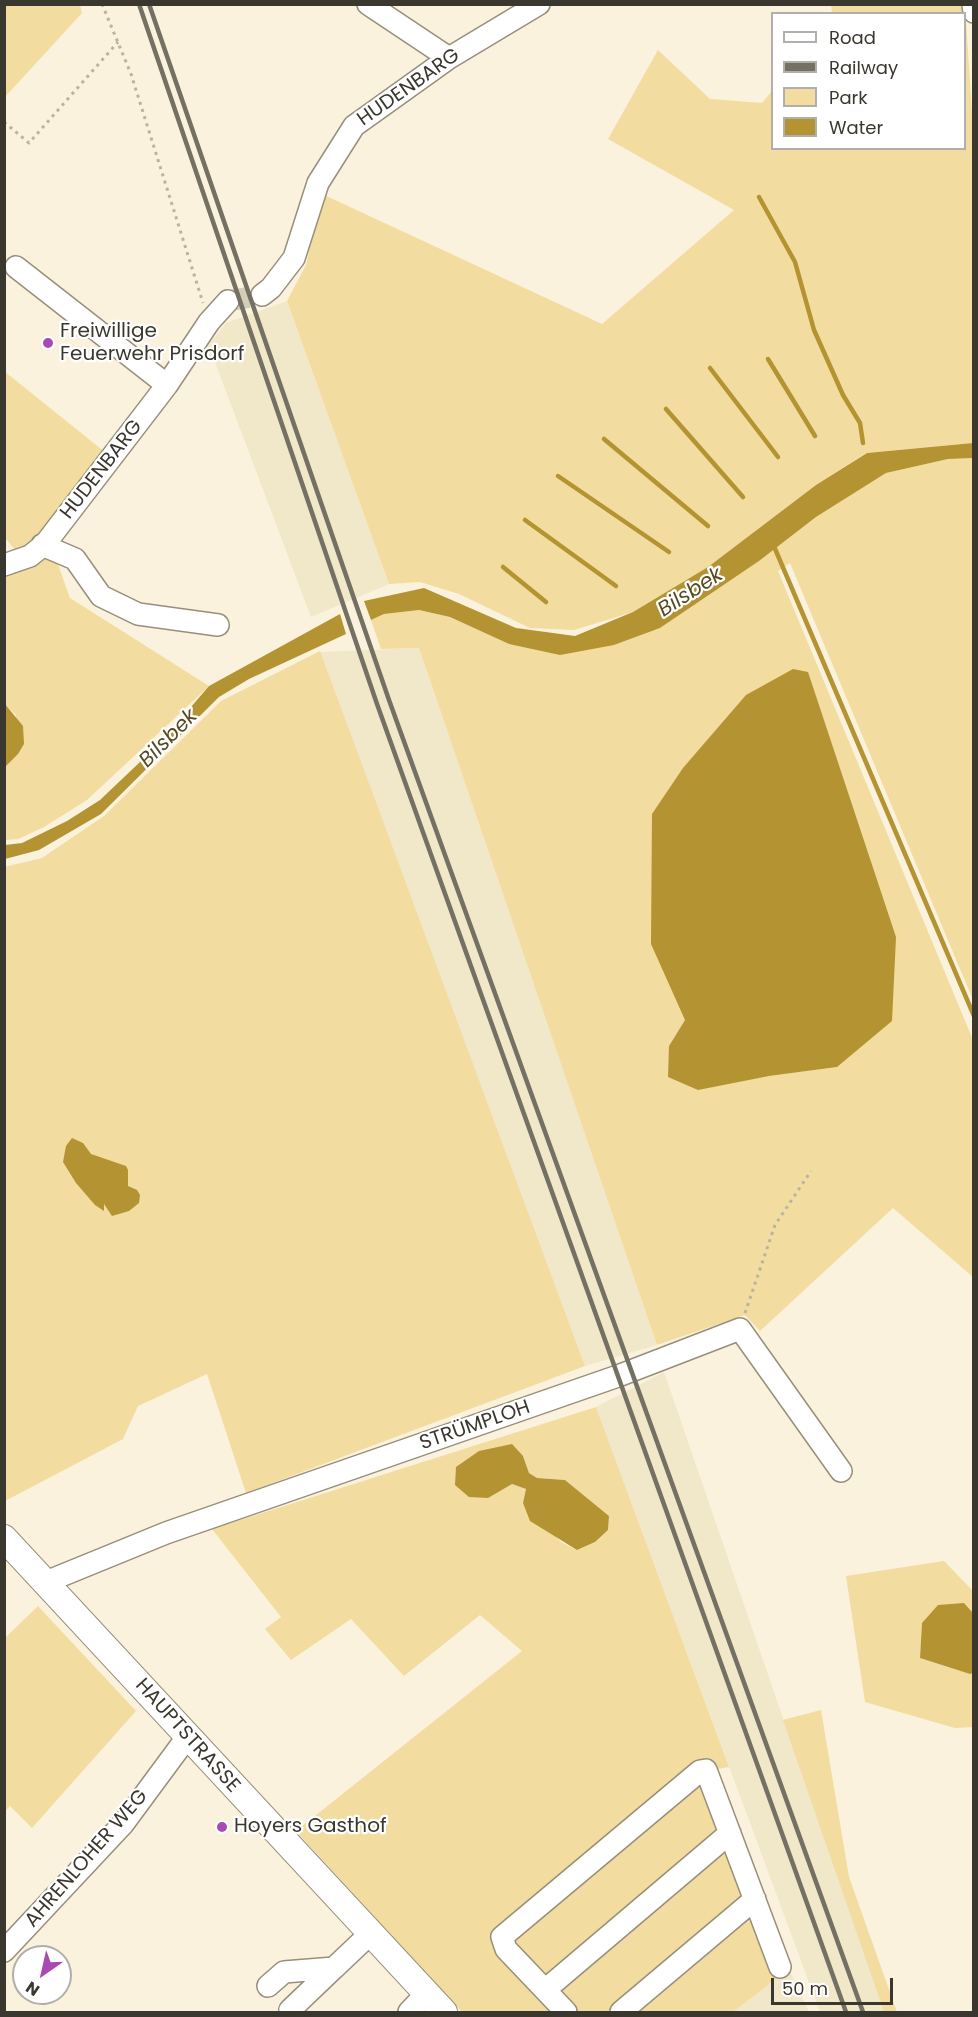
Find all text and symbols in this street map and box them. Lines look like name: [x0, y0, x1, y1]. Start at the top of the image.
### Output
legend: [771, 12, 966, 150]
text: Road: [829, 25, 876, 50]
street label: HUDENBARG: [353, 44, 465, 132]
text: Railway: [829, 55, 898, 80]
text: Park: [829, 85, 868, 110]
text: Water: [829, 115, 883, 140]
place label: Freiwillige Feuerwehr Prisdorf: [60, 320, 244, 367]
marker: Freiwillige Feuerwehr Prisdorf: [41, 336, 55, 350]
street label: HUDENBARG: [56, 416, 148, 524]
water label: Bilsbek: [654, 563, 728, 623]
water label: Bilsbek: [135, 705, 203, 773]
street label: STRÜMPLOH: [417, 1396, 533, 1456]
street label: HAUPTSTRASSE: [130, 1674, 244, 1798]
street label: AHRENLOHER WEG: [21, 1785, 153, 1933]
place label: Hoyers Gasthof: [234, 1815, 387, 1839]
marker: Hoyers Gasthof: [215, 1820, 229, 1834]
north arrow: [12, 1945, 72, 2005]
scale bar: [774, 1966, 896, 2004]
text: N: [21, 1976, 44, 2002]
text: 50 m: [782, 1976, 828, 2001]

